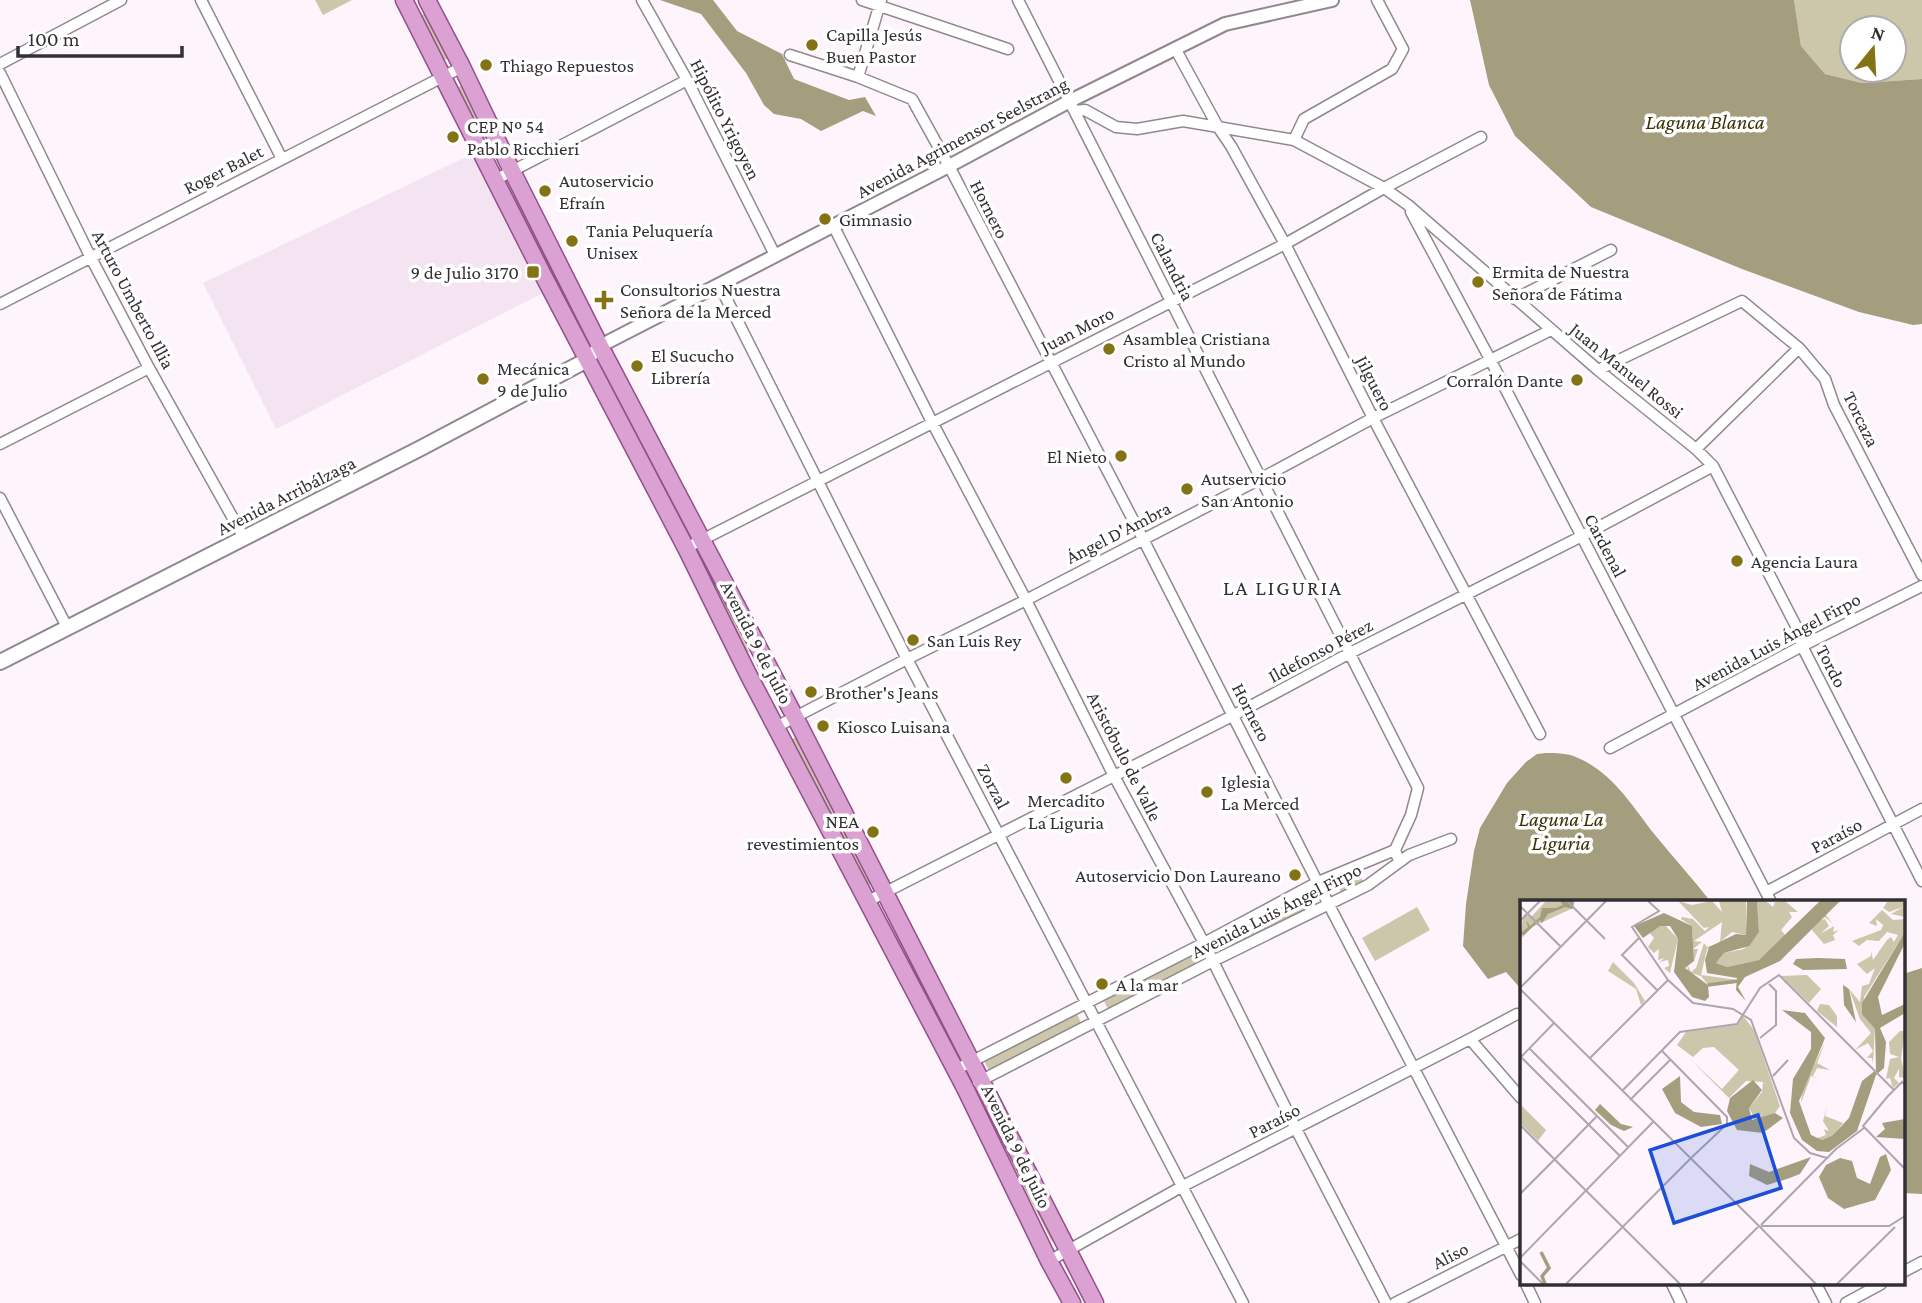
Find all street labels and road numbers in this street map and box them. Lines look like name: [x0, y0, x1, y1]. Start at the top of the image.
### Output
street label: Hipólito Yrigoyen: [686, 55, 765, 183]
street label: Avenida Agrimensor Seelstrang: [853, 73, 1072, 202]
street label: Roger Balet: [180, 140, 267, 198]
street label: Hornero: [966, 176, 1013, 242]
street label: Arturo Umberto Illia: [88, 226, 179, 372]
street label: Calandria: [1146, 228, 1199, 304]
street label: Juan Moro: [1035, 302, 1117, 358]
street label: Juan Manuel Rossi: [1564, 317, 1688, 423]
street label: Jilguero: [1351, 350, 1397, 414]
street label: Torcaza: [1839, 388, 1884, 450]
street label: Avenida Arribálzaga: [214, 451, 359, 539]
street label: Ángel D'Ambra: [1062, 497, 1174, 568]
street label: Cardenal: [1580, 510, 1631, 580]
street label: Avenida 9 de Julio: [717, 577, 797, 707]
street label: Avenida Luis Ángel Firpo: [1688, 588, 1864, 695]
street label: Ildefonso Pérez: [1265, 614, 1376, 687]
street label: Tordo: [1812, 642, 1851, 691]
street label: Hornero: [1228, 679, 1275, 745]
street label: Aristóbulo de Valle: [1083, 688, 1166, 824]
street label: Zorzal: [973, 760, 1014, 812]
street label: Paraíso: [1807, 813, 1865, 858]
street label: Avenida Luis Ángel Firpo: [1188, 858, 1365, 962]
street label: Avenida 9 de Julio: [977, 1081, 1056, 1212]
street label: Paraíso: [1245, 1099, 1304, 1142]
street label: Aliso: [1429, 1238, 1472, 1273]

